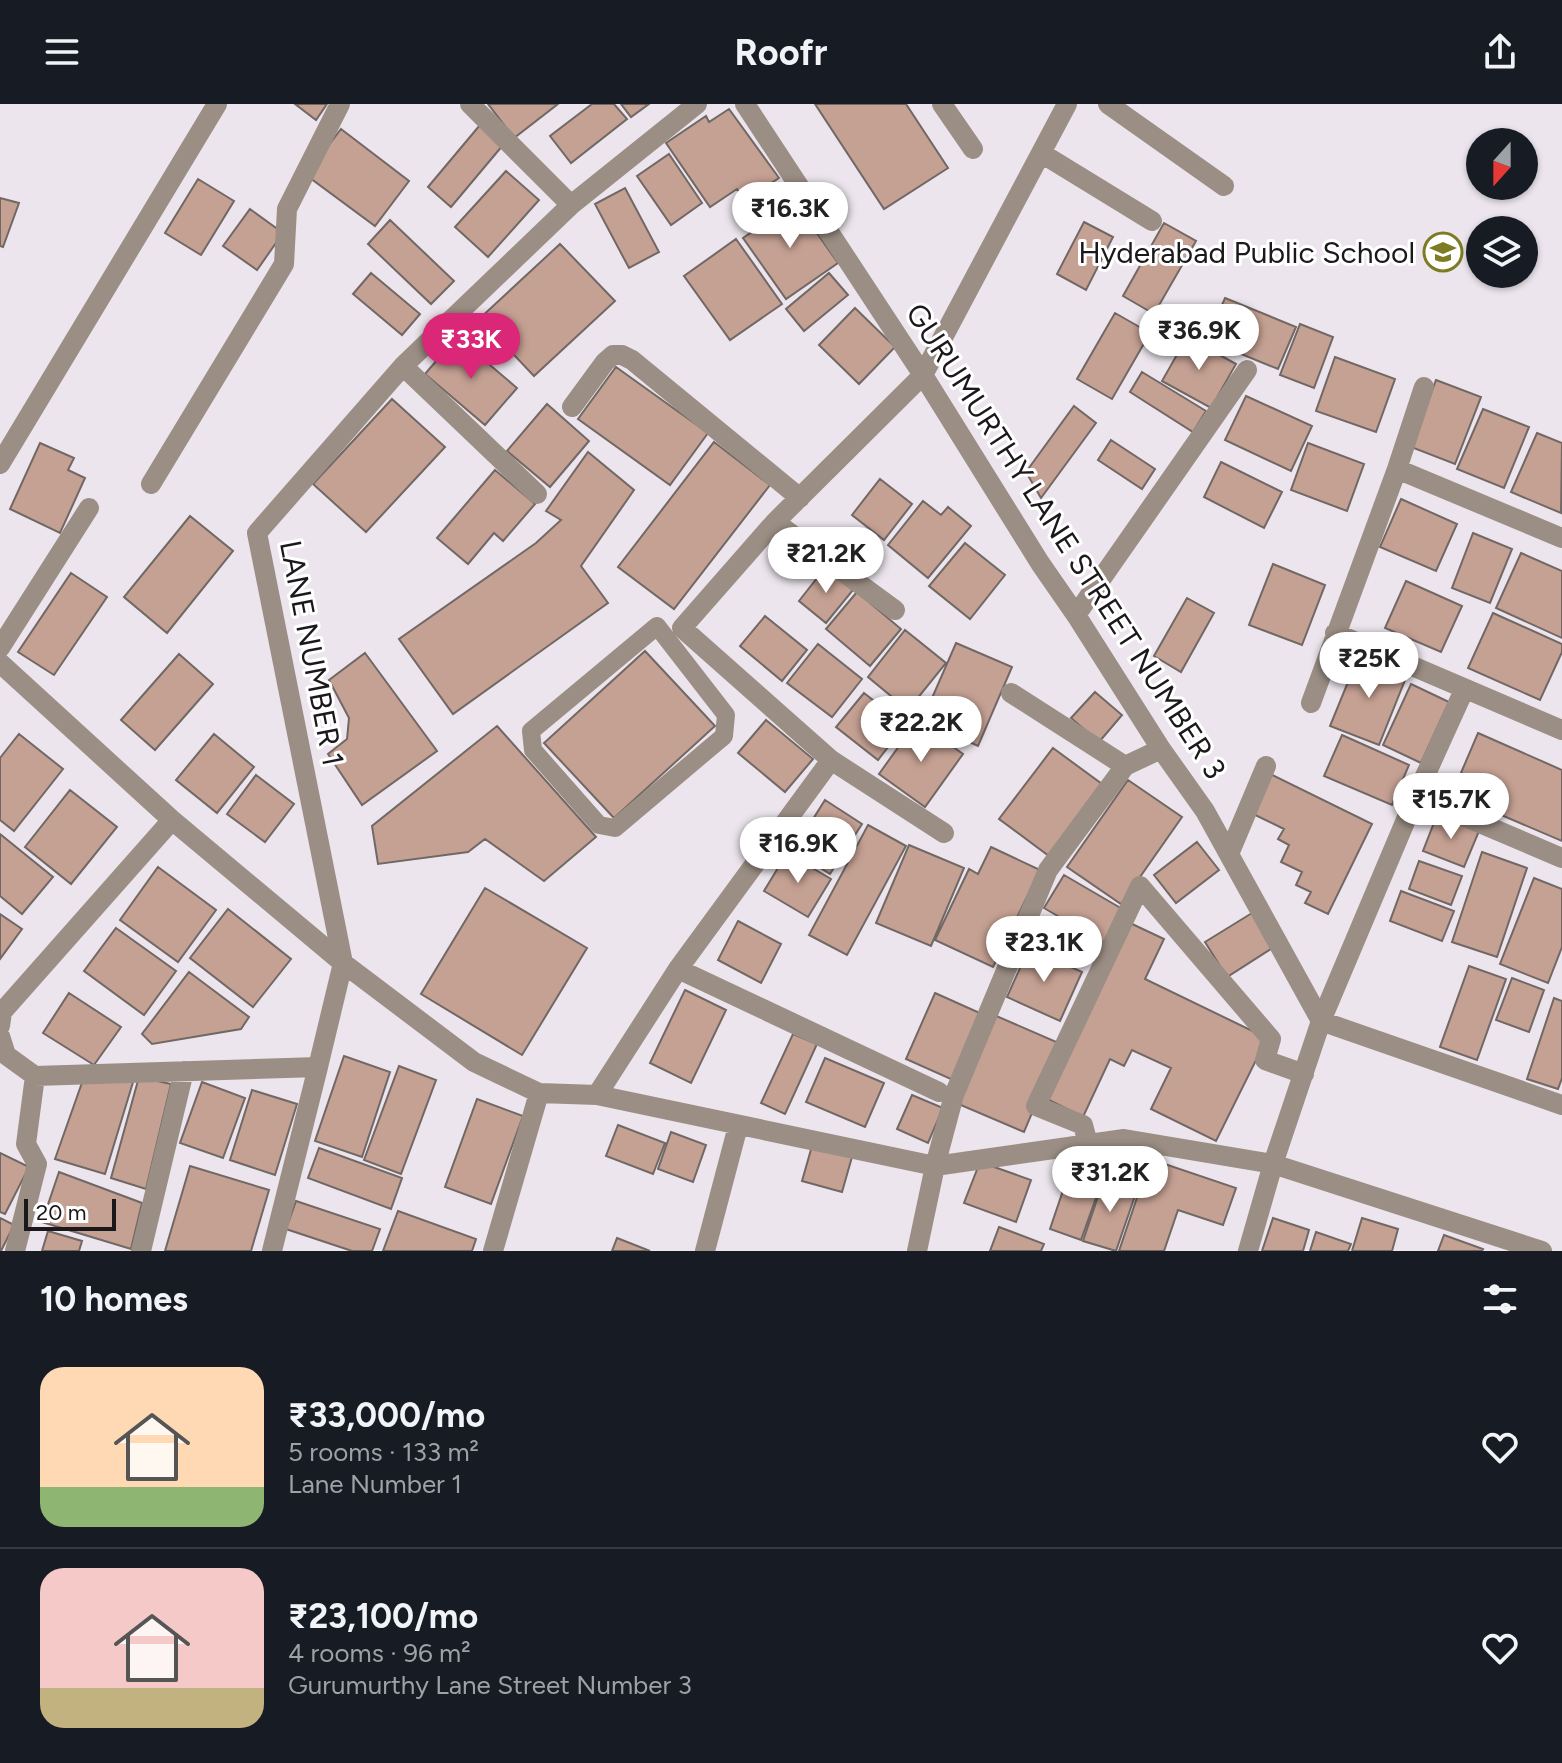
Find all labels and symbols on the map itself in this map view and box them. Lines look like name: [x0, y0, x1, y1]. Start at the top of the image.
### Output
north arrow: [1466, 128, 1538, 200]
pin: ₹16.3K: [725, 182, 855, 250]
school or university icon: Hyderabad Public School: [1422, 231, 1464, 273]
place label: Hyderabad Public School: [1078, 234, 1415, 271]
street label: GURUMURTHY LANE STREET NUMBER 3: [898, 296, 1234, 786]
pin: ₹36.9K: [1134, 304, 1264, 372]
pin: ₹33K: [424, 313, 518, 381]
pin: ₹21.2K: [761, 527, 891, 595]
street label: LANE NUMBER 1: [272, 537, 352, 769]
pin: ₹25K: [1322, 632, 1416, 700]
pin: ₹22.2K: [856, 696, 986, 764]
pin: ₹15.7K: [1386, 773, 1516, 841]
pin: ₹16.9K: [733, 817, 863, 885]
pin: ₹23.1K: [979, 916, 1109, 984]
pin: ₹31.2K: [1045, 1146, 1175, 1214]
scale bar: [24, 1195, 116, 1231]

